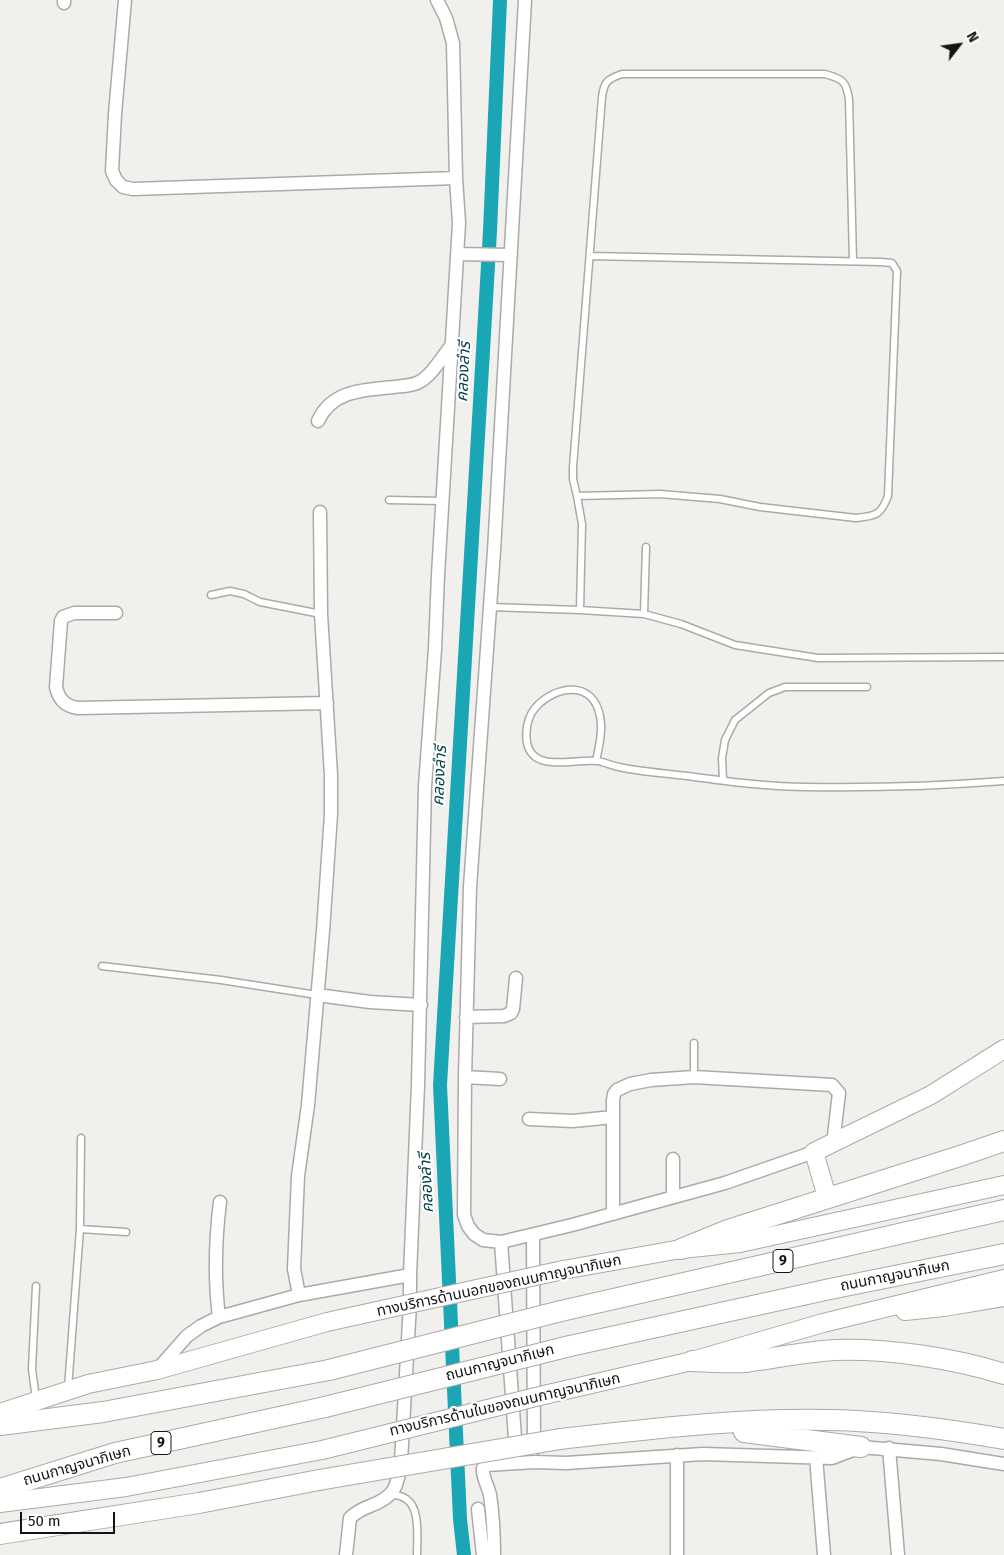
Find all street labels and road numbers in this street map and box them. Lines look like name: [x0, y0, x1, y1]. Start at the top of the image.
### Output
road number: 9: [773, 1250, 793, 1272]
street label: ทางบริการด้านนอกของถนนกาญจนาภิเษก: [375, 1251, 623, 1321]
street label: ถนนกาญจนาภิเษก: [839, 1257, 951, 1295]
street label: ถนนกาญจนาภิเษก: [444, 1341, 556, 1385]
street label: ทางบริการด้านในของถนนกาญจนาภิเษก: [388, 1370, 622, 1440]
road number: 9: [151, 1432, 171, 1455]
street label: ถนนกาญจนาภิเษก: [21, 1442, 133, 1490]

